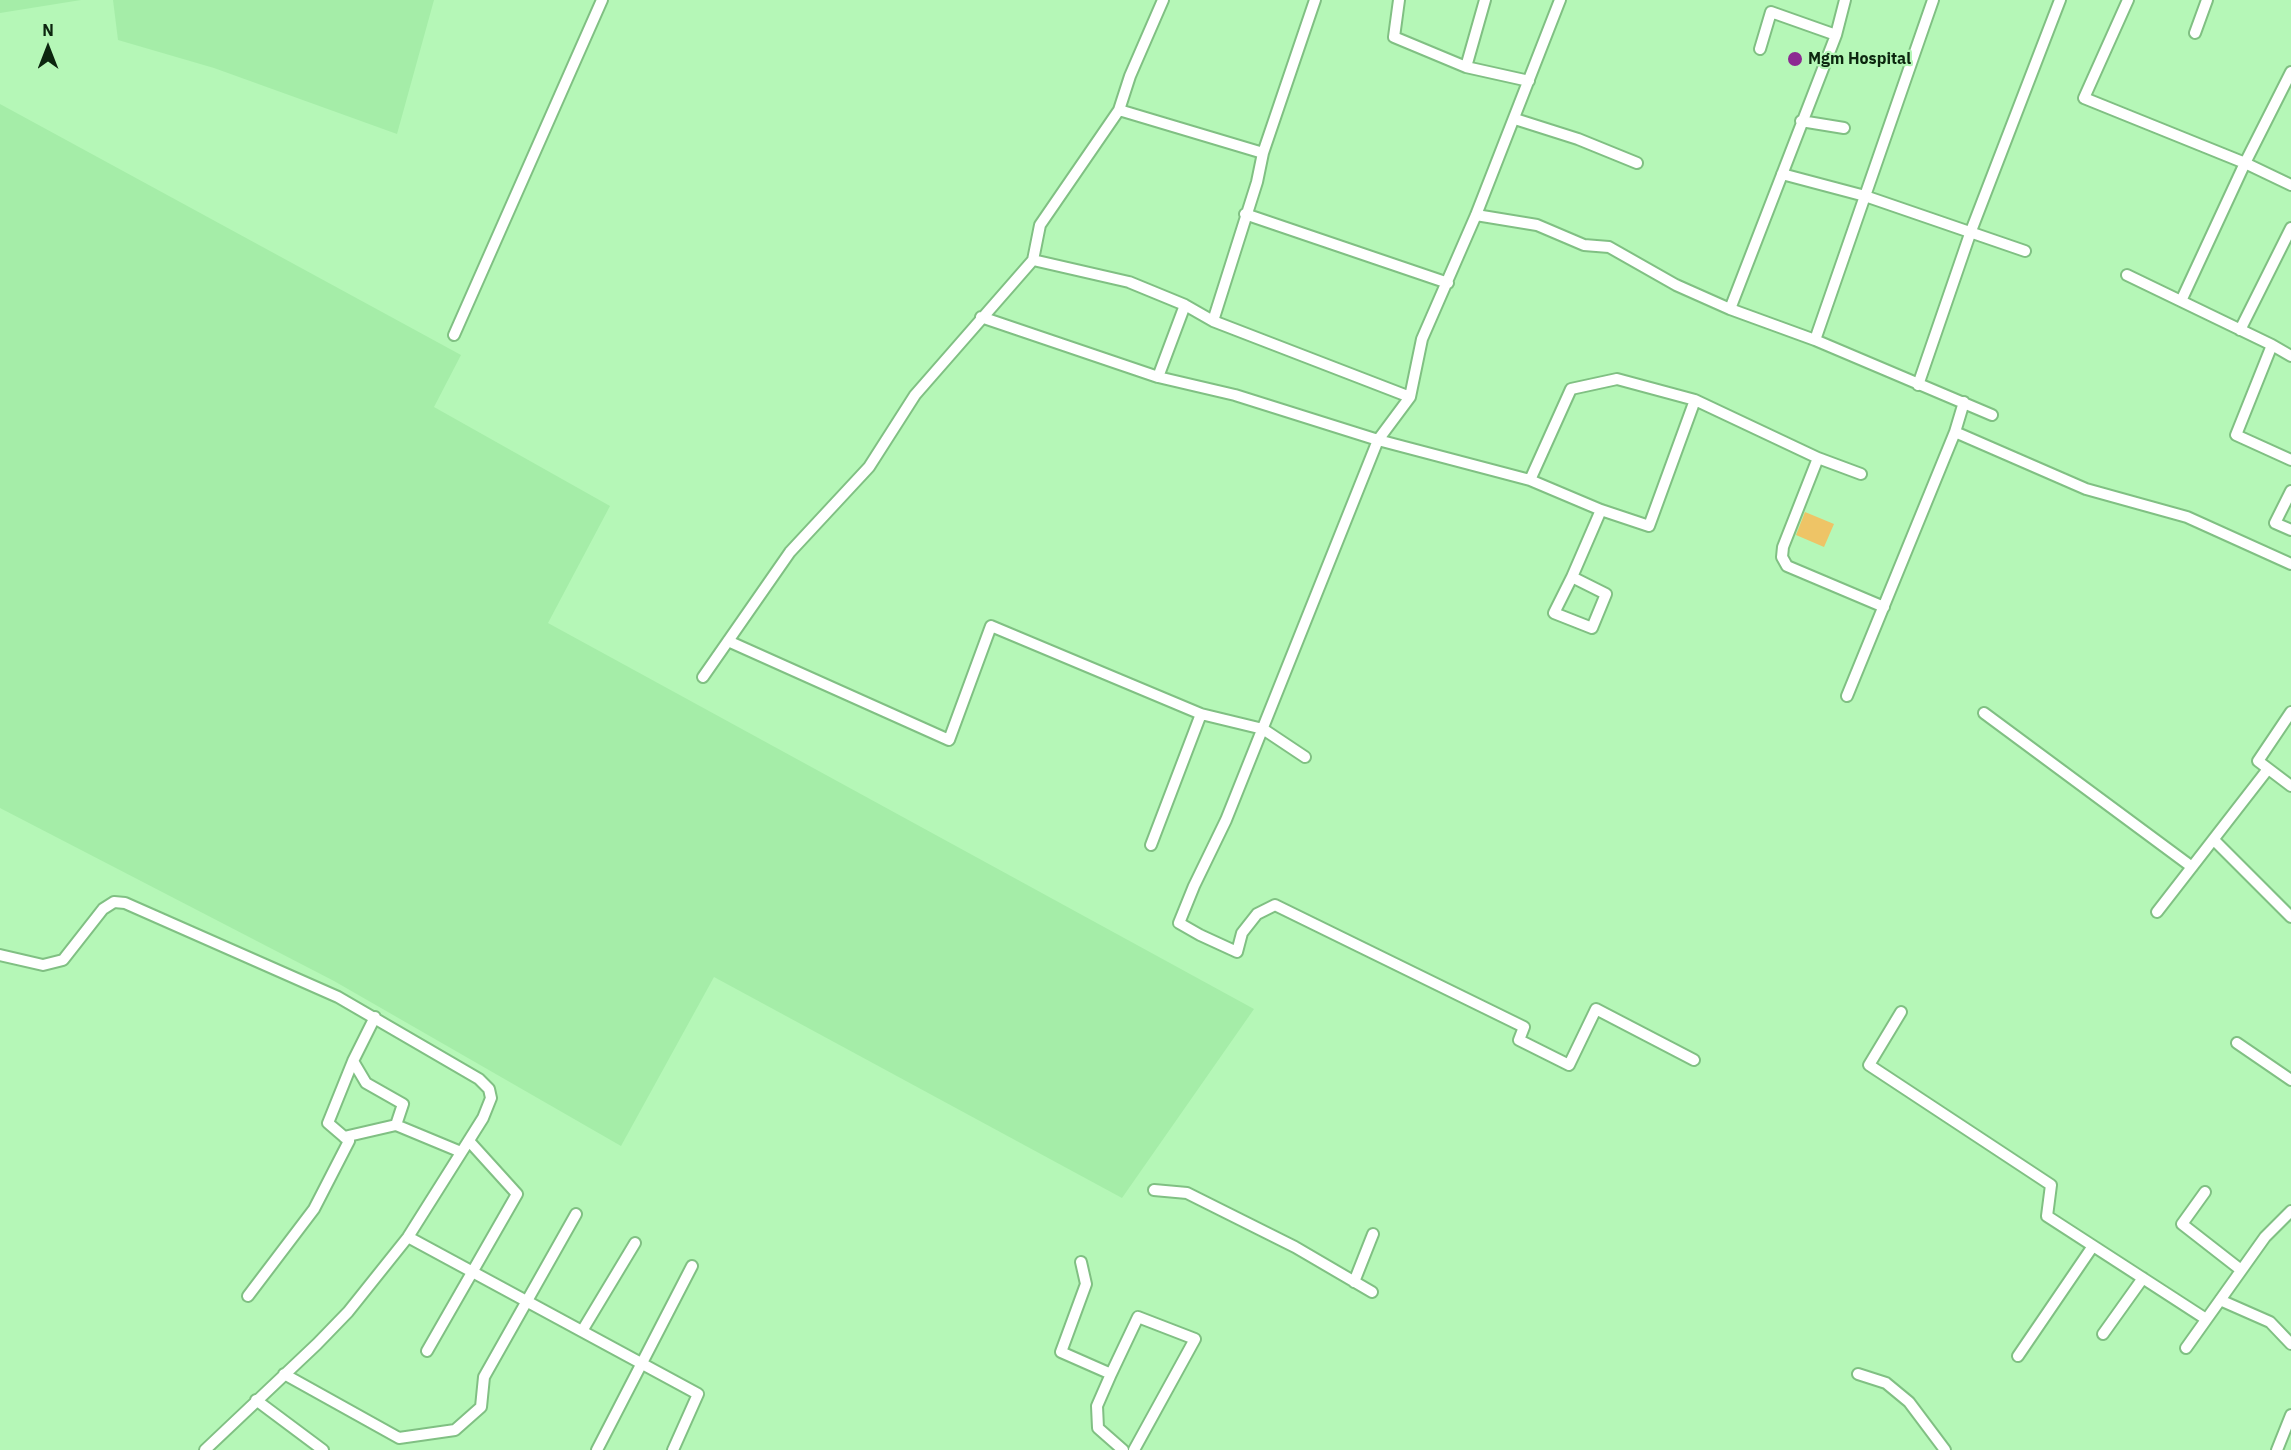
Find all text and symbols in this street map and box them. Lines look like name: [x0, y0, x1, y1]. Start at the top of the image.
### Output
north arrow: [18, 18, 78, 78]
text: N: [42, 20, 54, 40]
place label: Mgm Hospital: [1808, 49, 1911, 69]
marker: Mgm Hospital: [1786, 50, 1804, 68]

